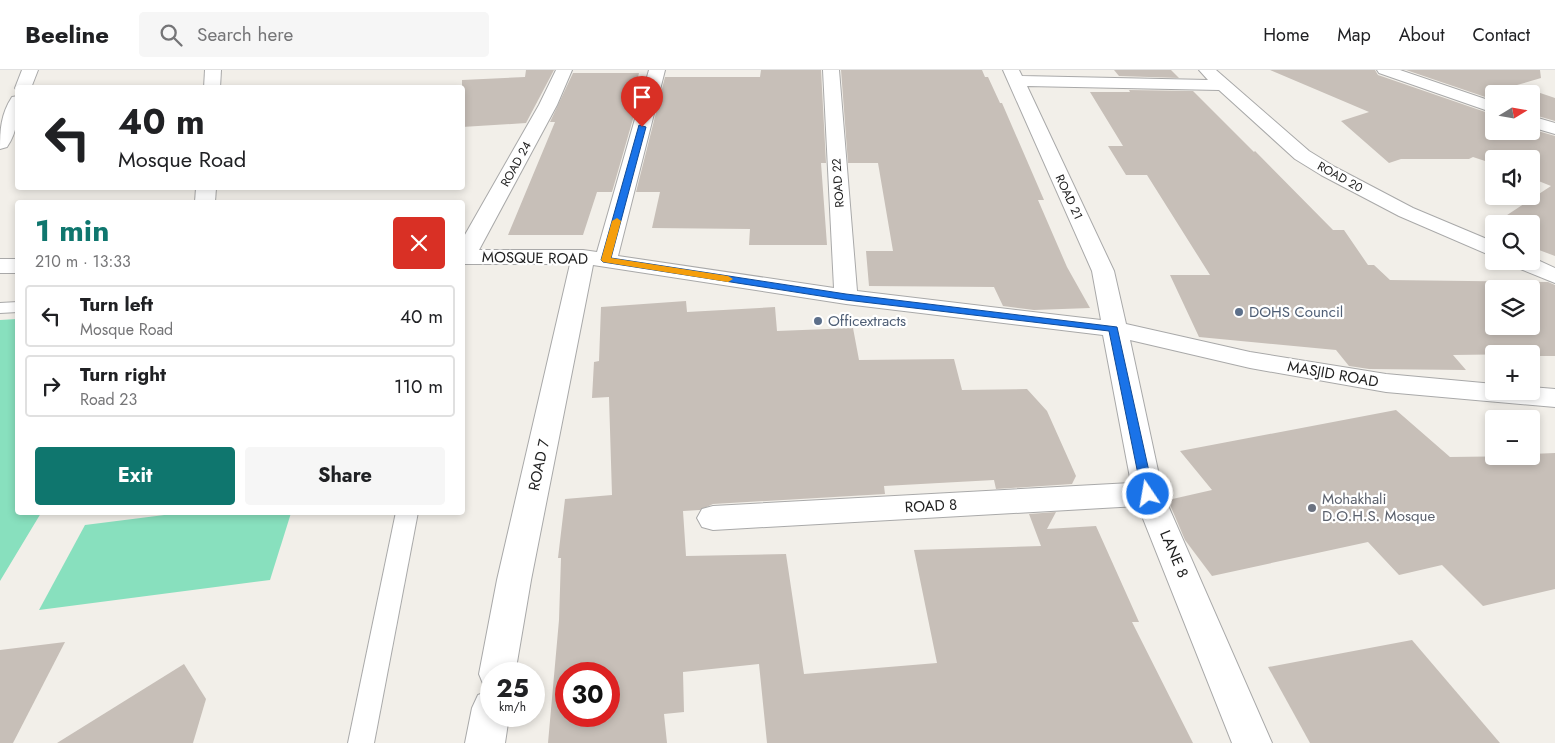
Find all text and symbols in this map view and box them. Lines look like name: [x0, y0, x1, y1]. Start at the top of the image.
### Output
search box: [139, 12, 489, 57]
text: Beeline: [25, 17, 109, 52]
icon: search: [157, 21, 185, 49]
text: Search here: [197, 21, 293, 48]
text: Home: [1263, 22, 1309, 48]
text: Map: [1337, 22, 1371, 48]
text: About: [1399, 22, 1444, 48]
text: Contact: [1472, 22, 1530, 48]
pin: [621, 76, 663, 127]
icon: arrive: [628, 83, 656, 111]
north arrow: [1485, 85, 1540, 140]
map controls: [1485, 85, 1540, 465]
text: 40 m: [118, 97, 205, 147]
icon: left: [35, 105, 100, 170]
street label: ROAD 24: [496, 138, 536, 190]
text: Mosque Road: [118, 143, 246, 175]
button: sound: [1485, 150, 1540, 205]
street label: ROAD 20: [1314, 157, 1366, 197]
street label: ROAD 22: [827, 158, 849, 208]
street label: ROAD 21: [1051, 172, 1087, 222]
text: 1 min: [35, 209, 109, 252]
button: search: [1485, 215, 1540, 270]
button: close: [393, 217, 445, 269]
street label: MOSQUE ROAD: [482, 246, 588, 270]
text: 210 m · 13:33: [35, 250, 131, 273]
button: layers: [1485, 280, 1540, 335]
text: Turn left: [80, 291, 153, 318]
place label: DOHS Council: [1249, 301, 1343, 323]
icon: left: [37, 302, 65, 330]
text: 40 m: [400, 303, 443, 330]
marker: DOHS Council: [1233, 306, 1245, 318]
place label: Officextracts: [828, 310, 906, 332]
marker: Officextracts: [812, 315, 824, 327]
text: Mosque Road: [80, 318, 173, 341]
button: +: [1485, 345, 1540, 400]
street label: MASJID ROAD: [1286, 355, 1380, 393]
text: Turn right: [80, 361, 166, 388]
icon: right: [37, 372, 65, 400]
text: 110 m: [394, 373, 443, 400]
text: Road 23: [80, 388, 137, 411]
button: −: [1485, 410, 1540, 465]
street label: ROAD 7: [523, 437, 555, 493]
button: Exit: [35, 447, 235, 505]
button: Share: [245, 447, 445, 505]
position arrow: [1121, 467, 1173, 519]
place label: Mohakhali D.O.H.S. Mosque: [1322, 488, 1435, 527]
street label: ROAD 8: [904, 494, 958, 518]
marker: Mohakhali D.O.H.S. Mosque: [1306, 502, 1318, 514]
street label: LANE 8: [1154, 527, 1194, 581]
speed limit sign: 30: [555, 662, 620, 727]
text: 25: [496, 670, 529, 706]
text: km/h: [499, 698, 526, 716]

